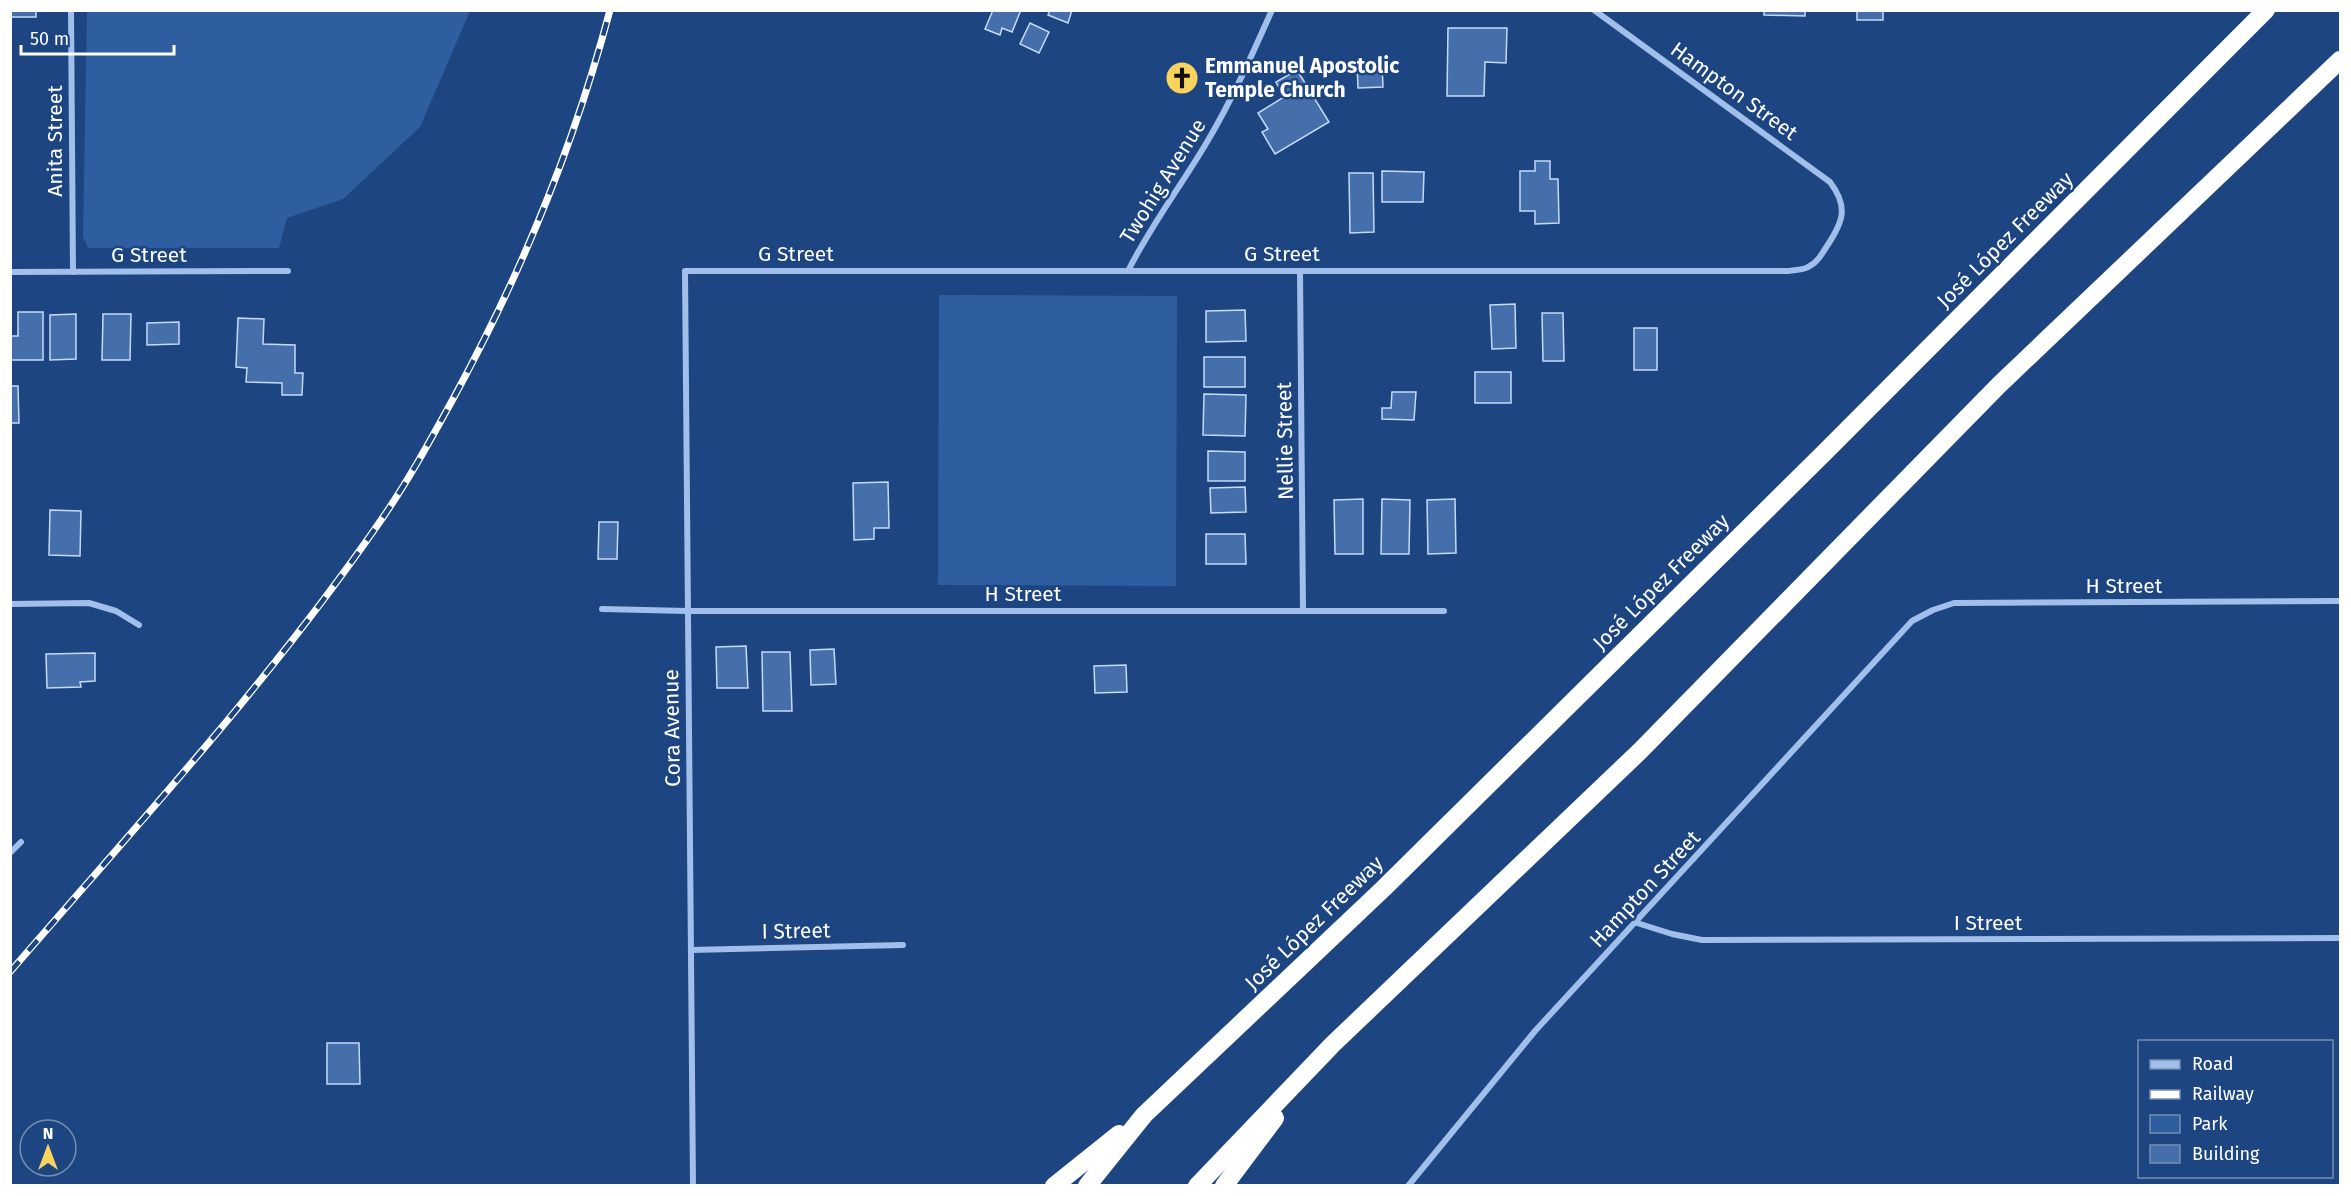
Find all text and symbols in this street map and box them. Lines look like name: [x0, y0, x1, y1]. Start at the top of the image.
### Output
scale bar: [21, 18, 174, 56]
text: 50 m: [30, 28, 69, 50]
street label: Hampton Street: [1665, 36, 1803, 146]
place label: Emmanuel Apostolic Temple Church: [1205, 53, 1399, 103]
church icon: Emmanuel Apostolic Temple Church: [1164, 60, 1200, 96]
street label: Anita Street: [42, 85, 68, 197]
street label: Twohig Avenue: [1114, 114, 1212, 248]
street label: José López Freeway: [1931, 166, 2079, 314]
street label: G Street: [758, 241, 834, 267]
street label: G Street: [1244, 241, 1320, 267]
street label: G Street: [111, 242, 187, 268]
street label: Nellie Street: [1271, 381, 1299, 500]
street label: José López Freeway: [1587, 508, 1735, 656]
street label: H Street: [2086, 573, 2163, 599]
street label: H Street: [985, 581, 1062, 607]
street label: Cora Avenue: [658, 669, 686, 787]
street label: Hampton Street: [1584, 825, 1706, 953]
street label: José López Freeway: [1239, 850, 1389, 996]
street label: I Street: [1954, 910, 2023, 936]
street label: I Street: [761, 917, 831, 945]
legend: [2138, 1040, 2333, 1178]
text: Road: [2192, 1053, 2234, 1075]
text: Railway: [2192, 1083, 2254, 1105]
text: Park: [2192, 1113, 2228, 1135]
north arrow: [18, 1118, 78, 1178]
text: N: [43, 1124, 53, 1143]
text: Building: [2192, 1143, 2260, 1165]

